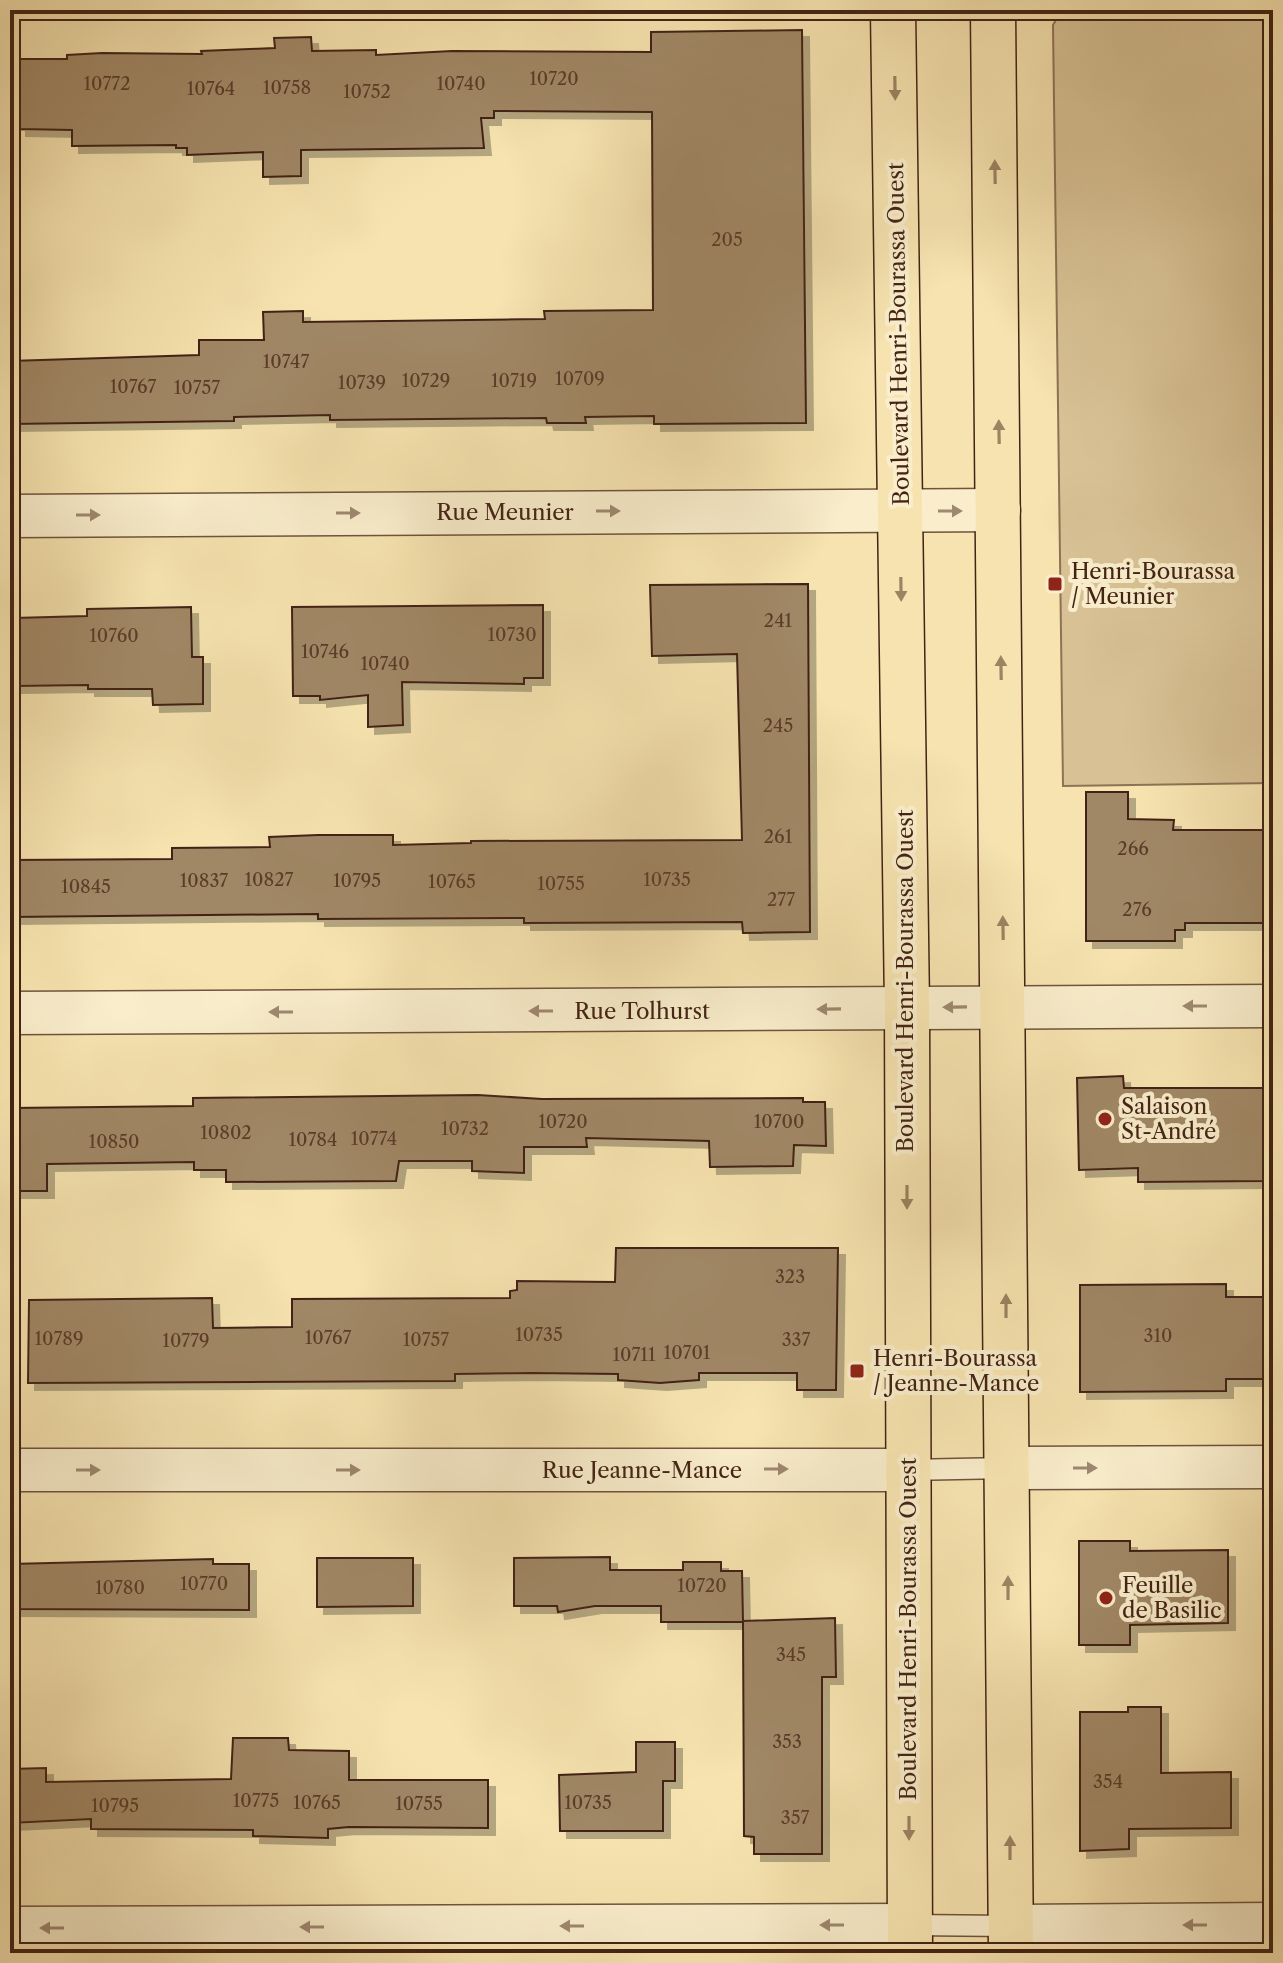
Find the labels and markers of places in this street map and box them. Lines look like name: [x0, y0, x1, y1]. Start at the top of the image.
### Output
place label: Henri-Bourassa / Meunier: [1071, 558, 1236, 610]
marker: Henri-Bourassa / Meunier: [1046, 575, 1064, 593]
place label: Salaison St-André: [1121, 1093, 1216, 1145]
marker: Salaison St-André: [1096, 1110, 1114, 1128]
place label: Henri-Bourassa / Jeanne-Mance: [873, 1345, 1039, 1397]
marker: Henri-Bourassa / Jeanne-Mance: [848, 1362, 866, 1380]
place label: Feuille de Basilic: [1122, 1572, 1222, 1624]
marker: Feuille de Basilic: [1097, 1589, 1115, 1607]

